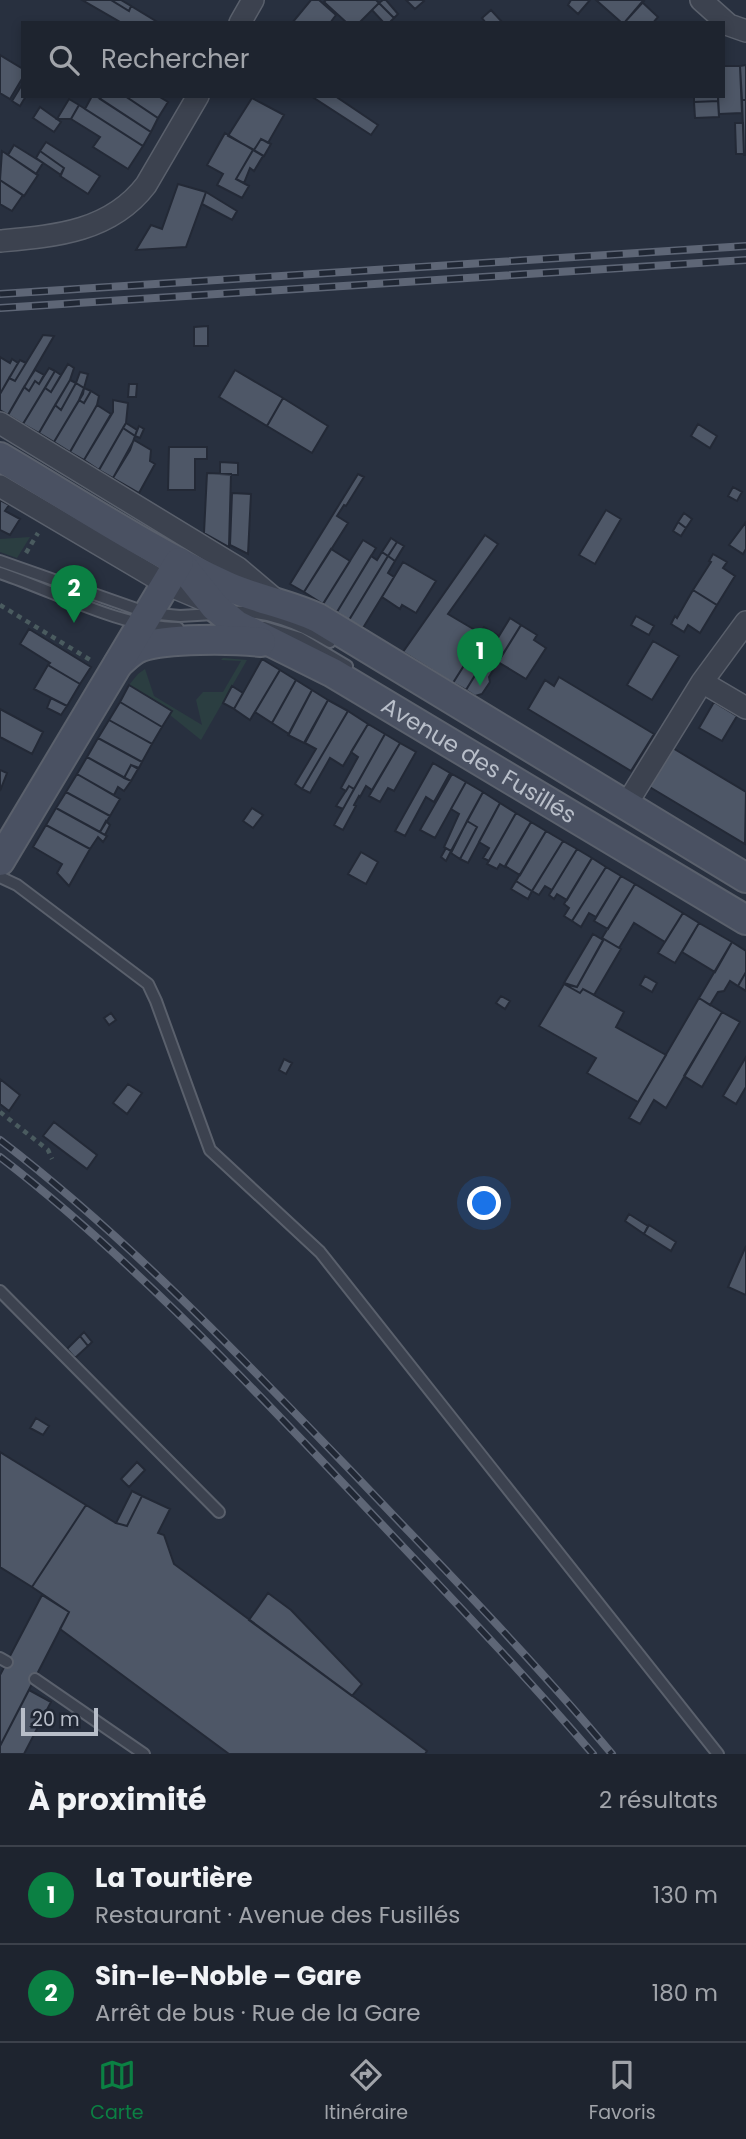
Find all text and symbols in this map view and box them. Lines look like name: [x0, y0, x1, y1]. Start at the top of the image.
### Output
search box: [21, 21, 725, 98]
icon: search: [45, 41, 83, 79]
text: Rechercher: [101, 41, 249, 77]
pin: 2: [51, 565, 97, 623]
pin: 1: [457, 628, 503, 686]
street label: Avenue des Fusillés: [375, 690, 582, 831]
your location: [467, 1186, 501, 1220]
scale bar: [21, 1705, 98, 1737]
text: 20 m: [32, 1706, 80, 1733]
text: À proximité: [28, 1778, 207, 1821]
text: 2 résultats: [599, 1784, 718, 1816]
text: La Tourtière: [95, 1860, 253, 1896]
text: 1: [47, 1879, 55, 1911]
text: 130 m: [653, 1879, 718, 1911]
text: Restaurant · Avenue des Fusillés: [95, 1899, 460, 1931]
text: Sin-le-Noble – Gare: [95, 1958, 361, 1994]
text: 2: [44, 1977, 58, 2009]
text: 180 m: [652, 1977, 718, 2009]
text: Arrêt de bus · Rue de la Gare: [95, 1997, 421, 2029]
tab: Carte: [90, 2056, 144, 2127]
tab: Itinéraire: [324, 2056, 408, 2127]
tab: Favoris: [589, 2056, 656, 2127]

